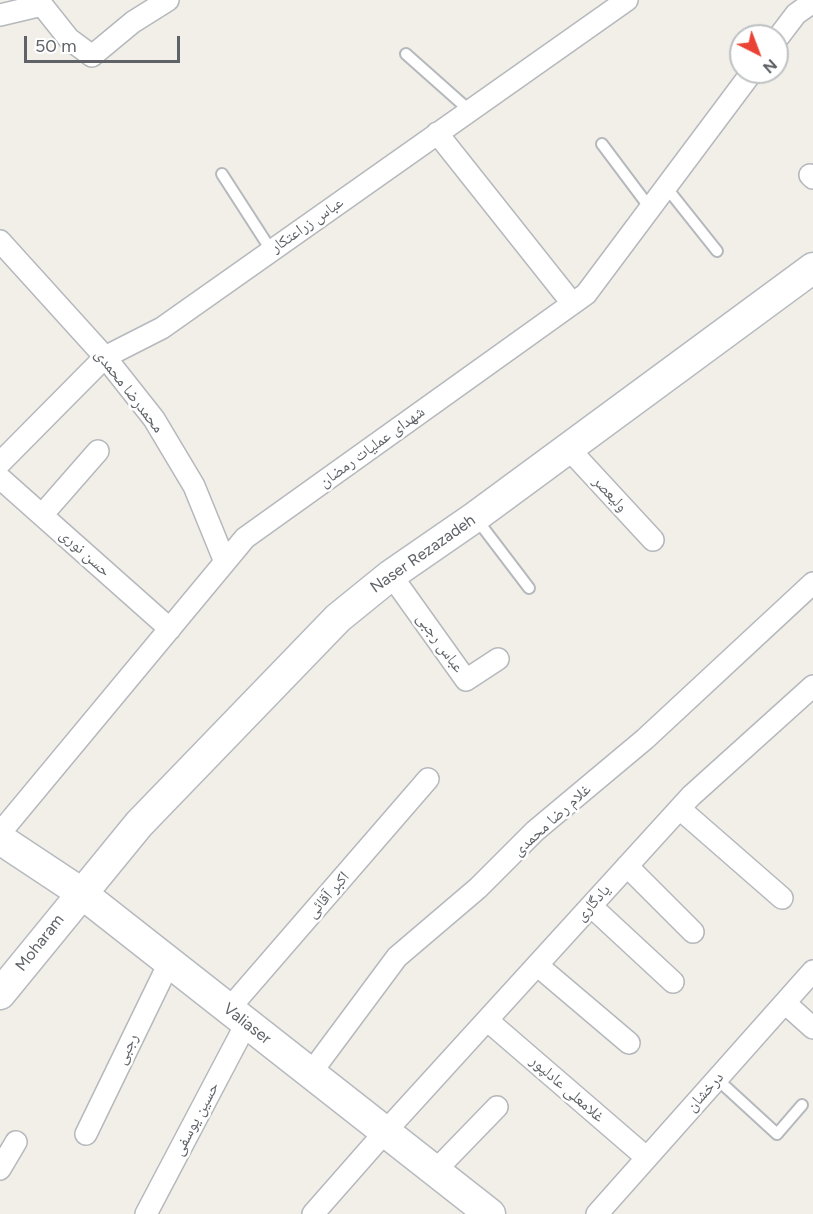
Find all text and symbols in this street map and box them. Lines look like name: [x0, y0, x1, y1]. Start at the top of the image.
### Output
scale bar: [27, 24, 183, 62]
north arrow: [729, 24, 789, 84]
text: 50 m: [35, 35, 77, 57]
text: N: [759, 55, 781, 77]
street label: عباس زراعتکار: [267, 193, 347, 257]
street label: محمدرضا محمدی: [90, 345, 168, 437]
street label: شهدای عملیات رمضان: [315, 402, 429, 492]
street label: ولیعصر: [589, 472, 631, 516]
street label: Naser Rezazadeh: [367, 511, 479, 597]
street label: حسن نوری: [56, 525, 114, 581]
street label: عباس رجبی: [412, 609, 468, 677]
street label: غلام رضا محمدی: [509, 780, 595, 860]
street label: اکبر آقائی: [303, 868, 353, 922]
street label: یادگاری: [572, 881, 614, 925]
street label: Moharam: [12, 911, 68, 975]
street label: Valiaser: [219, 999, 275, 1049]
street label: رجبی: [111, 1030, 143, 1068]
street label: غلامعلی عادلپور: [526, 1052, 608, 1126]
street label: درخشان: [682, 1068, 728, 1116]
street label: حسین یوسفی: [169, 1079, 223, 1159]

